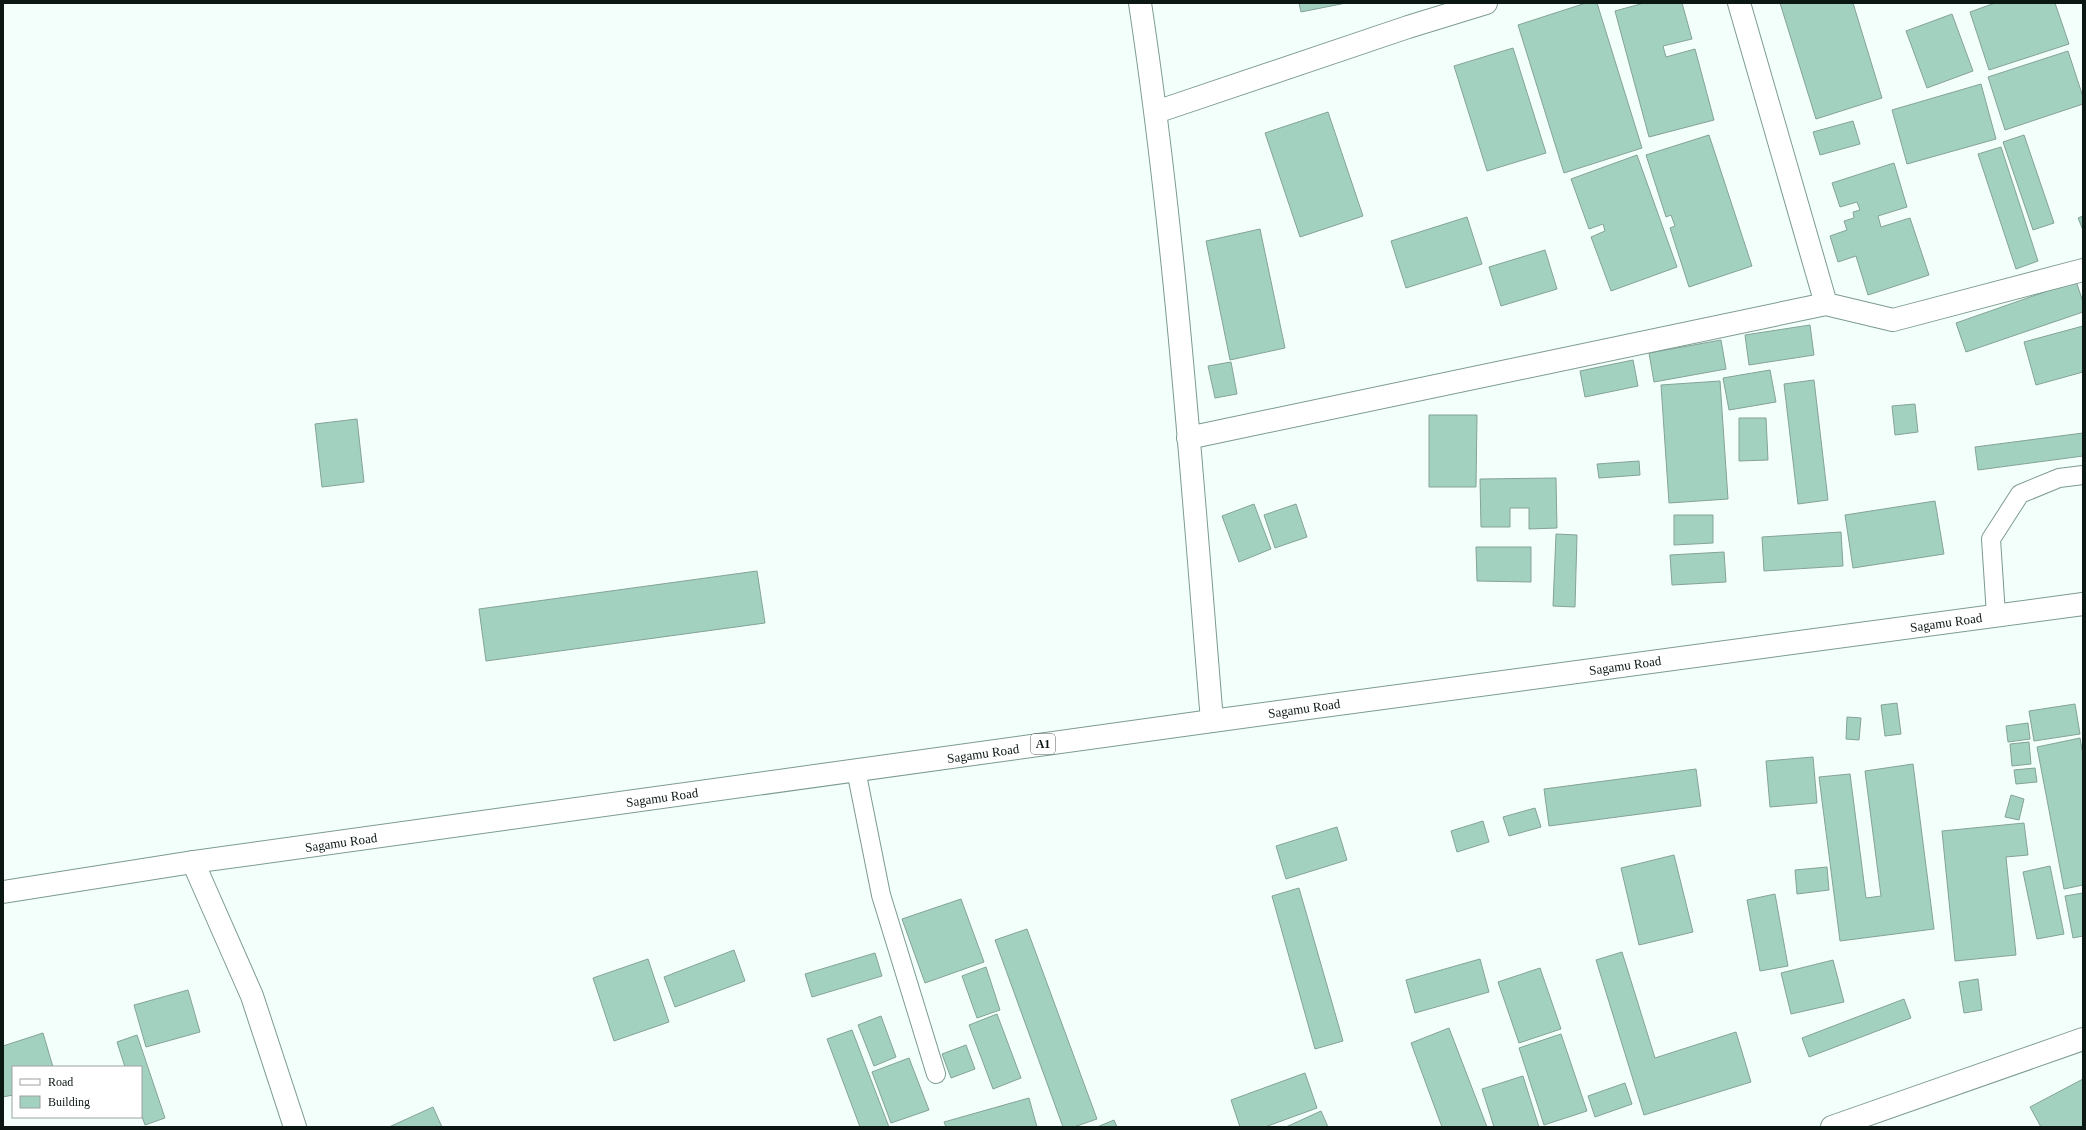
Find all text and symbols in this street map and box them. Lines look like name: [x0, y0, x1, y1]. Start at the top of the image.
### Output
street label: Sagamu Road: [1909, 610, 1984, 635]
street label: Sagamu Road: [1588, 653, 1663, 678]
street label: Sagamu Road: [1267, 696, 1342, 721]
road number: A1: [1031, 734, 1055, 754]
street label: Sagamu Road: [946, 741, 1021, 766]
street label: Sagamu Road: [625, 785, 700, 810]
street label: Sagamu Road: [304, 830, 379, 855]
legend: [12, 1066, 142, 1118]
text: Road: [48, 1075, 73, 1089]
text: Building: [48, 1095, 90, 1109]

